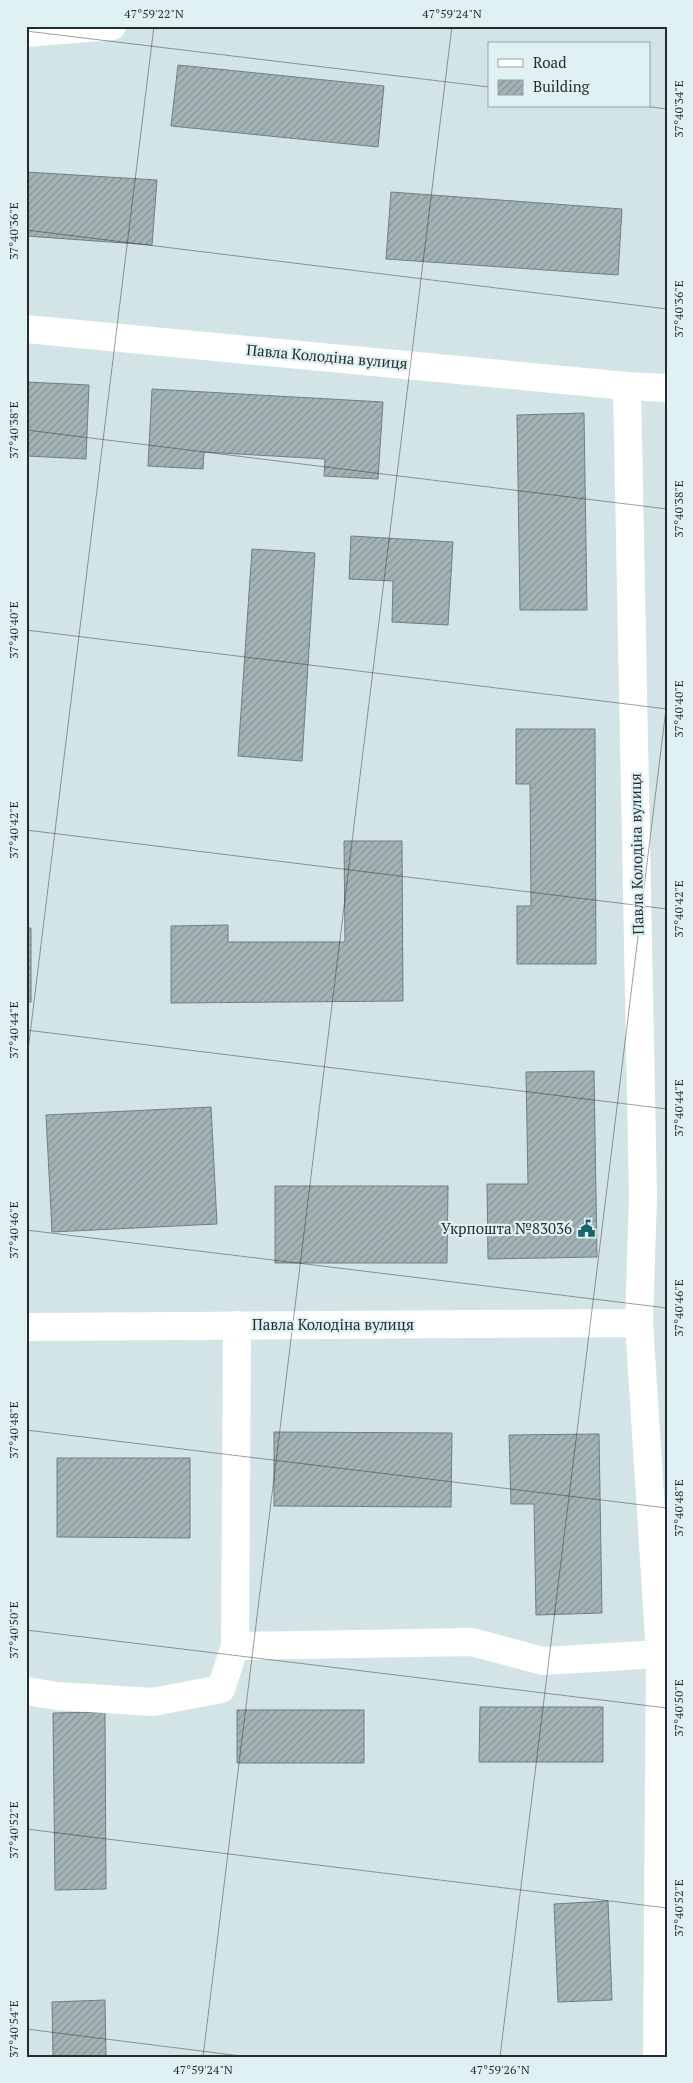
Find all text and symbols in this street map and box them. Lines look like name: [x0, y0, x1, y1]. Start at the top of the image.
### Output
text: 47°59'22"N: [124, 6, 184, 21]
text: 47°59'24"N: [422, 6, 482, 21]
legend: [488, 42, 650, 108]
text: Road: [533, 52, 566, 72]
text: Building: [533, 76, 591, 96]
text: 37°40'34"E: [671, 80, 686, 138]
text: 37°40'36"E: [6, 202, 21, 260]
text: 37°40'36"E: [671, 280, 686, 338]
street label: Павла Колодіна вулиця: [246, 339, 409, 373]
text: 37°40'38"E: [6, 401, 21, 459]
text: 37°40'38"E: [671, 480, 686, 538]
text: 37°40'40"E: [6, 601, 21, 659]
text: 37°40'40"E: [671, 680, 686, 738]
street label: Павла Колодіна вулиця: [625, 773, 647, 935]
text: 37°40'42"E: [6, 801, 21, 859]
text: 37°40'42"E: [671, 880, 686, 938]
text: 37°40'44"E: [6, 1001, 21, 1059]
text: 37°40'44"E: [671, 1079, 686, 1137]
text: 37°40'46"E: [6, 1201, 21, 1259]
place label: Укрпошта №83036: [441, 1218, 572, 1238]
public building icon: Укрпошта №83036: [576, 1219, 596, 1239]
text: 37°40'46"E: [671, 1279, 686, 1337]
street label: Павла Колодіна вулиця: [252, 1314, 414, 1334]
text: 37°40'48"E: [6, 1401, 21, 1459]
text: 37°40'48"E: [671, 1479, 686, 1537]
text: 37°40'50"E: [6, 1601, 21, 1659]
text: 37°40'50"E: [671, 1679, 686, 1737]
text: 37°40'52"E: [6, 1801, 21, 1859]
text: 37°40'52"E: [671, 1879, 686, 1937]
text: 37°40'54"E: [6, 2000, 21, 2058]
text: 47°59'24"N: [173, 2062, 233, 2077]
text: 47°59'26"N: [470, 2062, 530, 2077]

